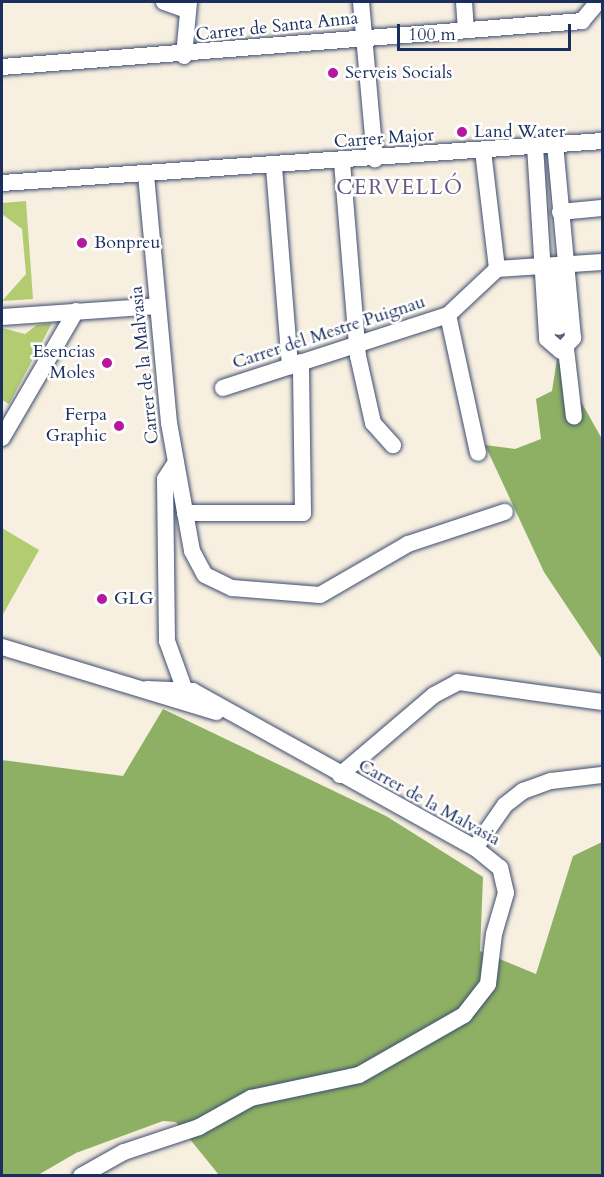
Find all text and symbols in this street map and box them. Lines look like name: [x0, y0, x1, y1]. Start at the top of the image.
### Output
street label: Carrer de Santa Anna: [195, 8, 359, 46]
scale bar: [400, 12, 574, 50]
text: 100 m: [408, 22, 456, 47]
place label: Serveis Socials: [345, 62, 452, 84]
marker: Serveis Socials: [326, 66, 340, 80]
place label: Land Water: [474, 121, 565, 143]
street label: Carrer Major: [333, 125, 435, 153]
marker: Land Water: [455, 125, 469, 139]
district label: CERVELLÓ: [336, 175, 462, 201]
place label: Bonpreu: [94, 232, 160, 254]
marker: Bonpreu: [75, 236, 89, 250]
street label: Carrer de la Malvasia: [126, 285, 164, 445]
street label: Carrer del Mestre Puignau: [230, 292, 428, 374]
place label: Esencias Moles: [32, 342, 95, 385]
marker: Esencias Moles: [100, 356, 114, 370]
place label: Ferpa Graphic: [46, 405, 107, 448]
marker: Ferpa Graphic: [112, 419, 126, 433]
place label: GLG: [114, 588, 153, 610]
marker: GLG: [95, 592, 109, 606]
street label: Carrer de la Malvasia: [354, 755, 504, 851]

